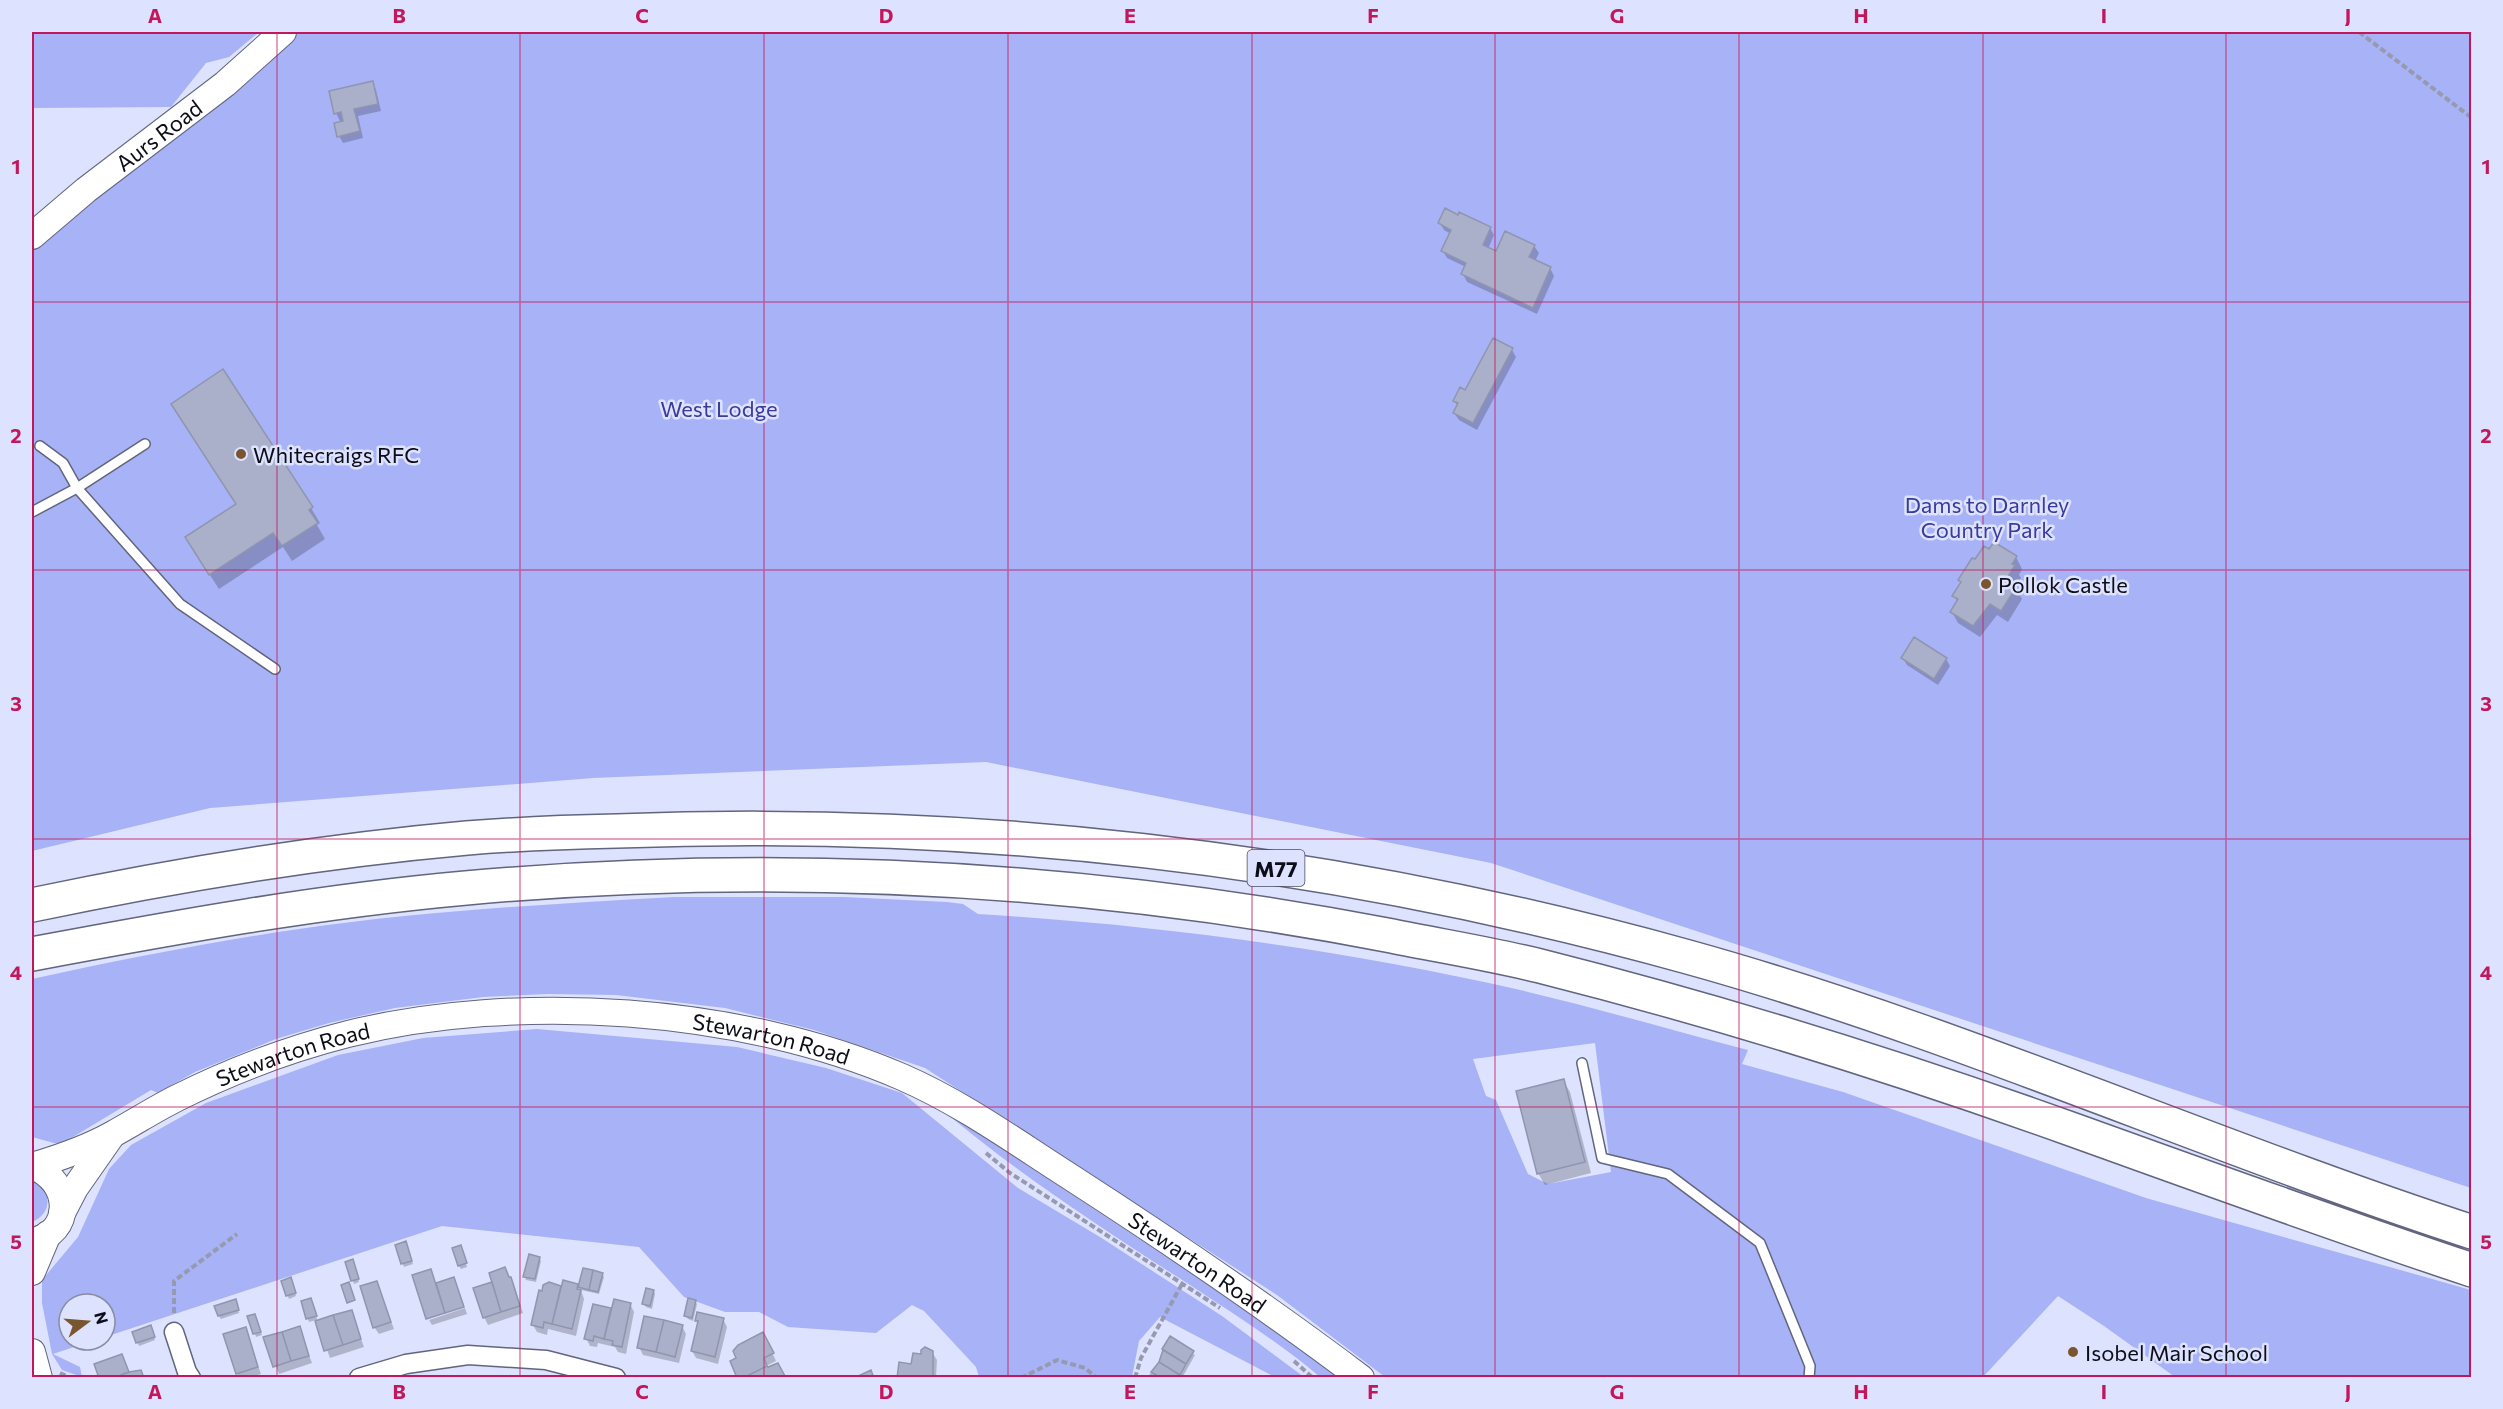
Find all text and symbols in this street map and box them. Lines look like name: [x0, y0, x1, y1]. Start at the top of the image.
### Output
text: A: [148, 3, 162, 27]
text: B: [392, 3, 406, 27]
text: C: [635, 3, 649, 27]
text: D: [879, 3, 893, 27]
text: E: [1124, 3, 1136, 27]
text: F: [1367, 3, 1379, 27]
text: G: [1610, 3, 1624, 27]
text: H: [1854, 3, 1869, 27]
text: I: [2101, 3, 2107, 27]
text: J: [2345, 3, 2351, 27]
street label: Aurs Road: [110, 93, 207, 176]
text: 1: [11, 154, 21, 178]
text: 1: [2481, 154, 2491, 178]
park label: West Lodge: [660, 395, 778, 422]
text: 2: [10, 423, 22, 447]
text: 2: [2480, 423, 2492, 447]
place label: Whitecraigs RFC: [253, 441, 419, 468]
marker: Whitecraigs RFC: [234, 447, 248, 461]
park label: Dams to Darnley Country Park: [1905, 491, 2069, 543]
place label: Pollok Castle: [1998, 571, 2128, 598]
marker: Pollok Castle: [1979, 577, 1993, 591]
text: 3: [10, 691, 22, 715]
text: 3: [2480, 691, 2492, 715]
road number: M77: [1248, 850, 1304, 886]
text: 4: [10, 960, 22, 984]
text: 4: [2480, 960, 2492, 984]
street label: Stewarton Road: [691, 1007, 853, 1070]
street label: Stewarton Road: [211, 1016, 372, 1092]
street label: Stewarton Road: [1124, 1205, 1272, 1318]
text: 5: [10, 1229, 22, 1253]
text: 5: [2480, 1229, 2492, 1253]
north arrow: [57, 1292, 117, 1352]
text: N: [91, 1309, 113, 1326]
place label: Isobel Mair School: [2085, 1339, 2268, 1366]
marker: Isobel Mair School: [2066, 1345, 2080, 1359]
text: A: [148, 1379, 162, 1403]
text: B: [392, 1379, 406, 1403]
text: C: [635, 1379, 649, 1403]
text: D: [879, 1379, 893, 1403]
text: E: [1124, 1379, 1136, 1403]
text: F: [1367, 1379, 1379, 1403]
text: G: [1610, 1379, 1624, 1403]
text: H: [1854, 1379, 1869, 1403]
text: I: [2101, 1379, 2107, 1403]
text: J: [2345, 1379, 2351, 1403]

